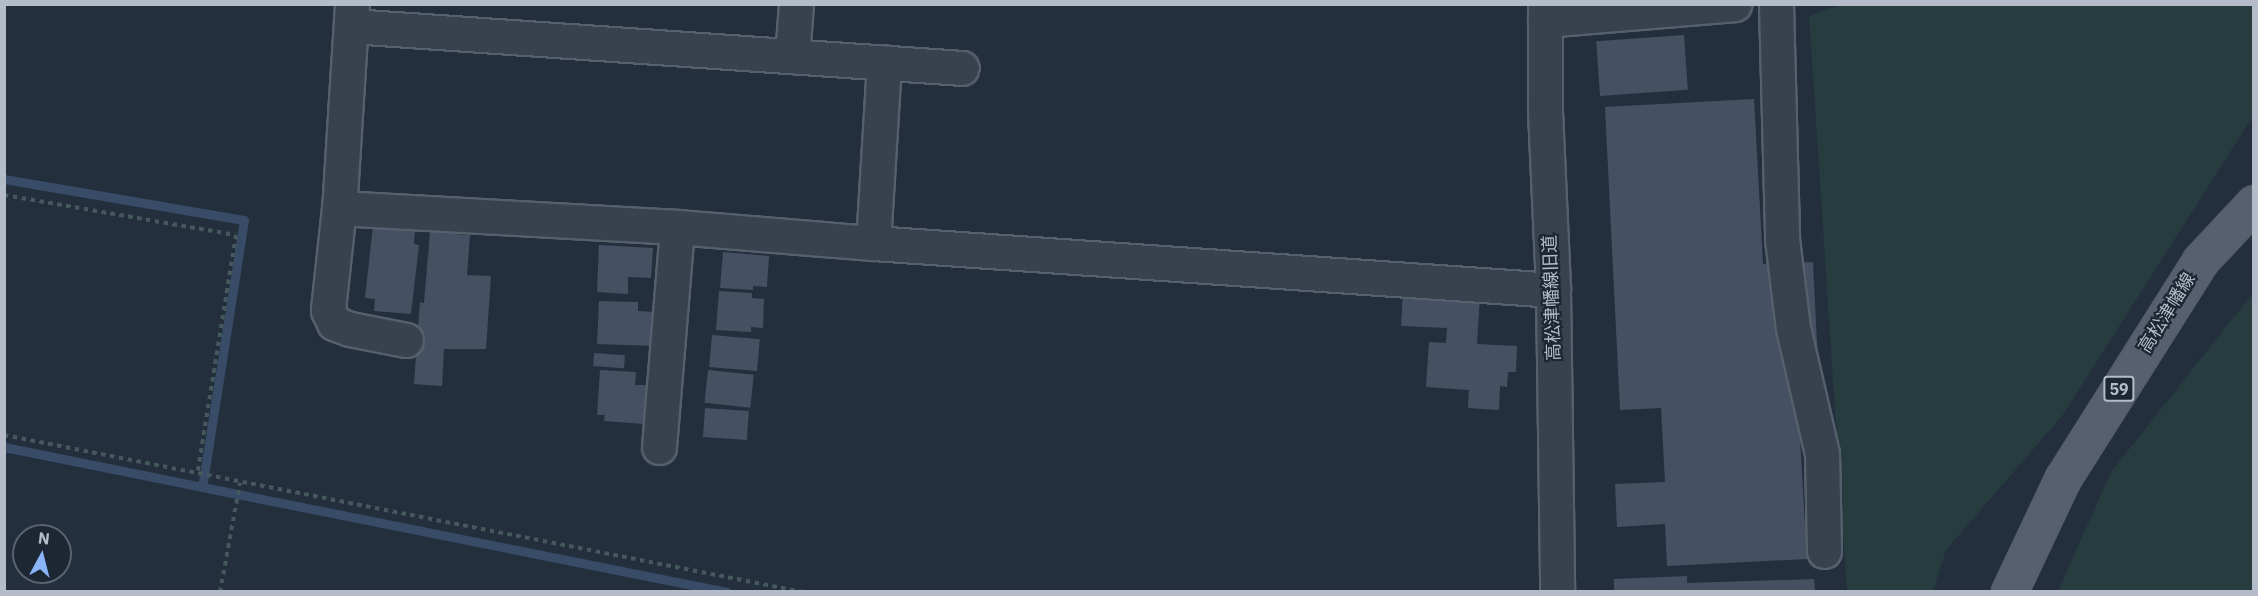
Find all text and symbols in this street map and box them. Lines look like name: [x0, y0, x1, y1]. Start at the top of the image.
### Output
street label: 高松津幡線旧道: [1539, 235, 1565, 361]
street label: 高松津幡線: [2134, 269, 2200, 357]
road number: 59: [2102, 376, 2136, 402]
north arrow: [12, 524, 72, 584]
text: N: [37, 527, 51, 549]

